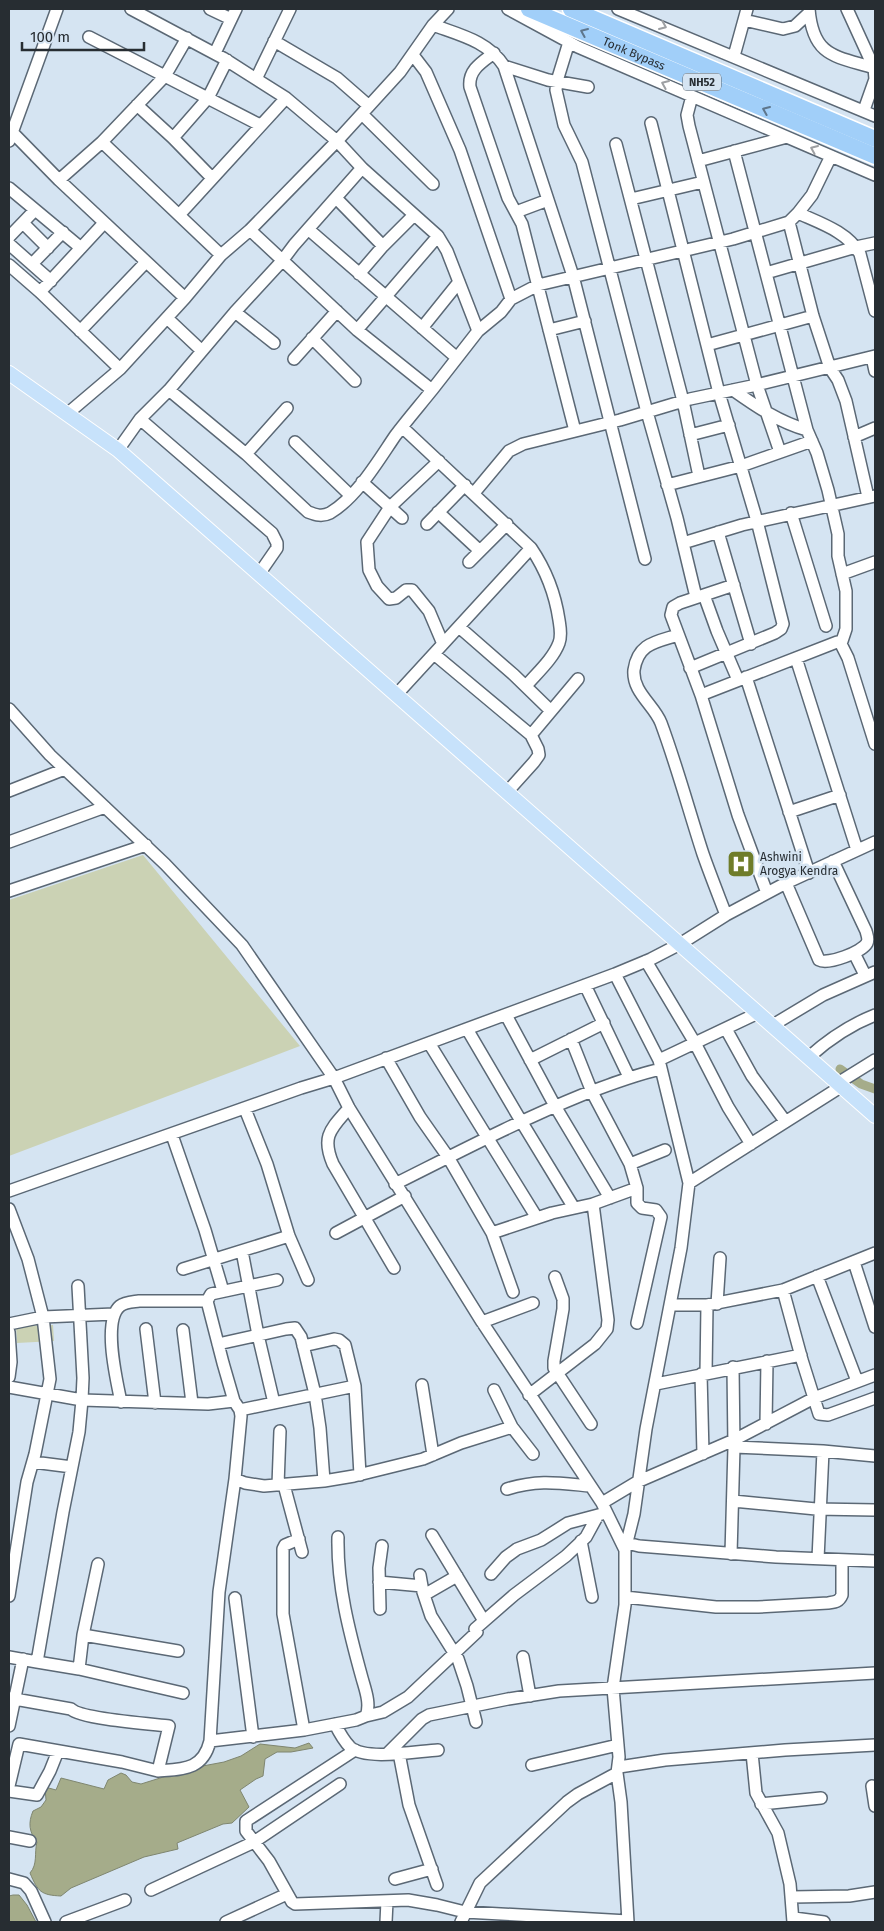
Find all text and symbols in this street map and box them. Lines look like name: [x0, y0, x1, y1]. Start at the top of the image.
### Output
scale bar: [22, 20, 145, 52]
one-way arrow: [658, 20, 667, 31]
text: 100 m: [30, 28, 70, 46]
one-way arrow: [580, 28, 589, 39]
street label: Tonk Bypass: [600, 34, 668, 73]
road number: NH52: [683, 74, 721, 90]
one-way arrow: [661, 80, 670, 91]
one-way arrow: [762, 105, 771, 116]
one-way arrow: [811, 144, 819, 154]
hospital icon: Ashwini Arogya Kendra: [726, 849, 756, 879]
place label: Ashwini Arogya Kendra: [760, 850, 838, 878]

